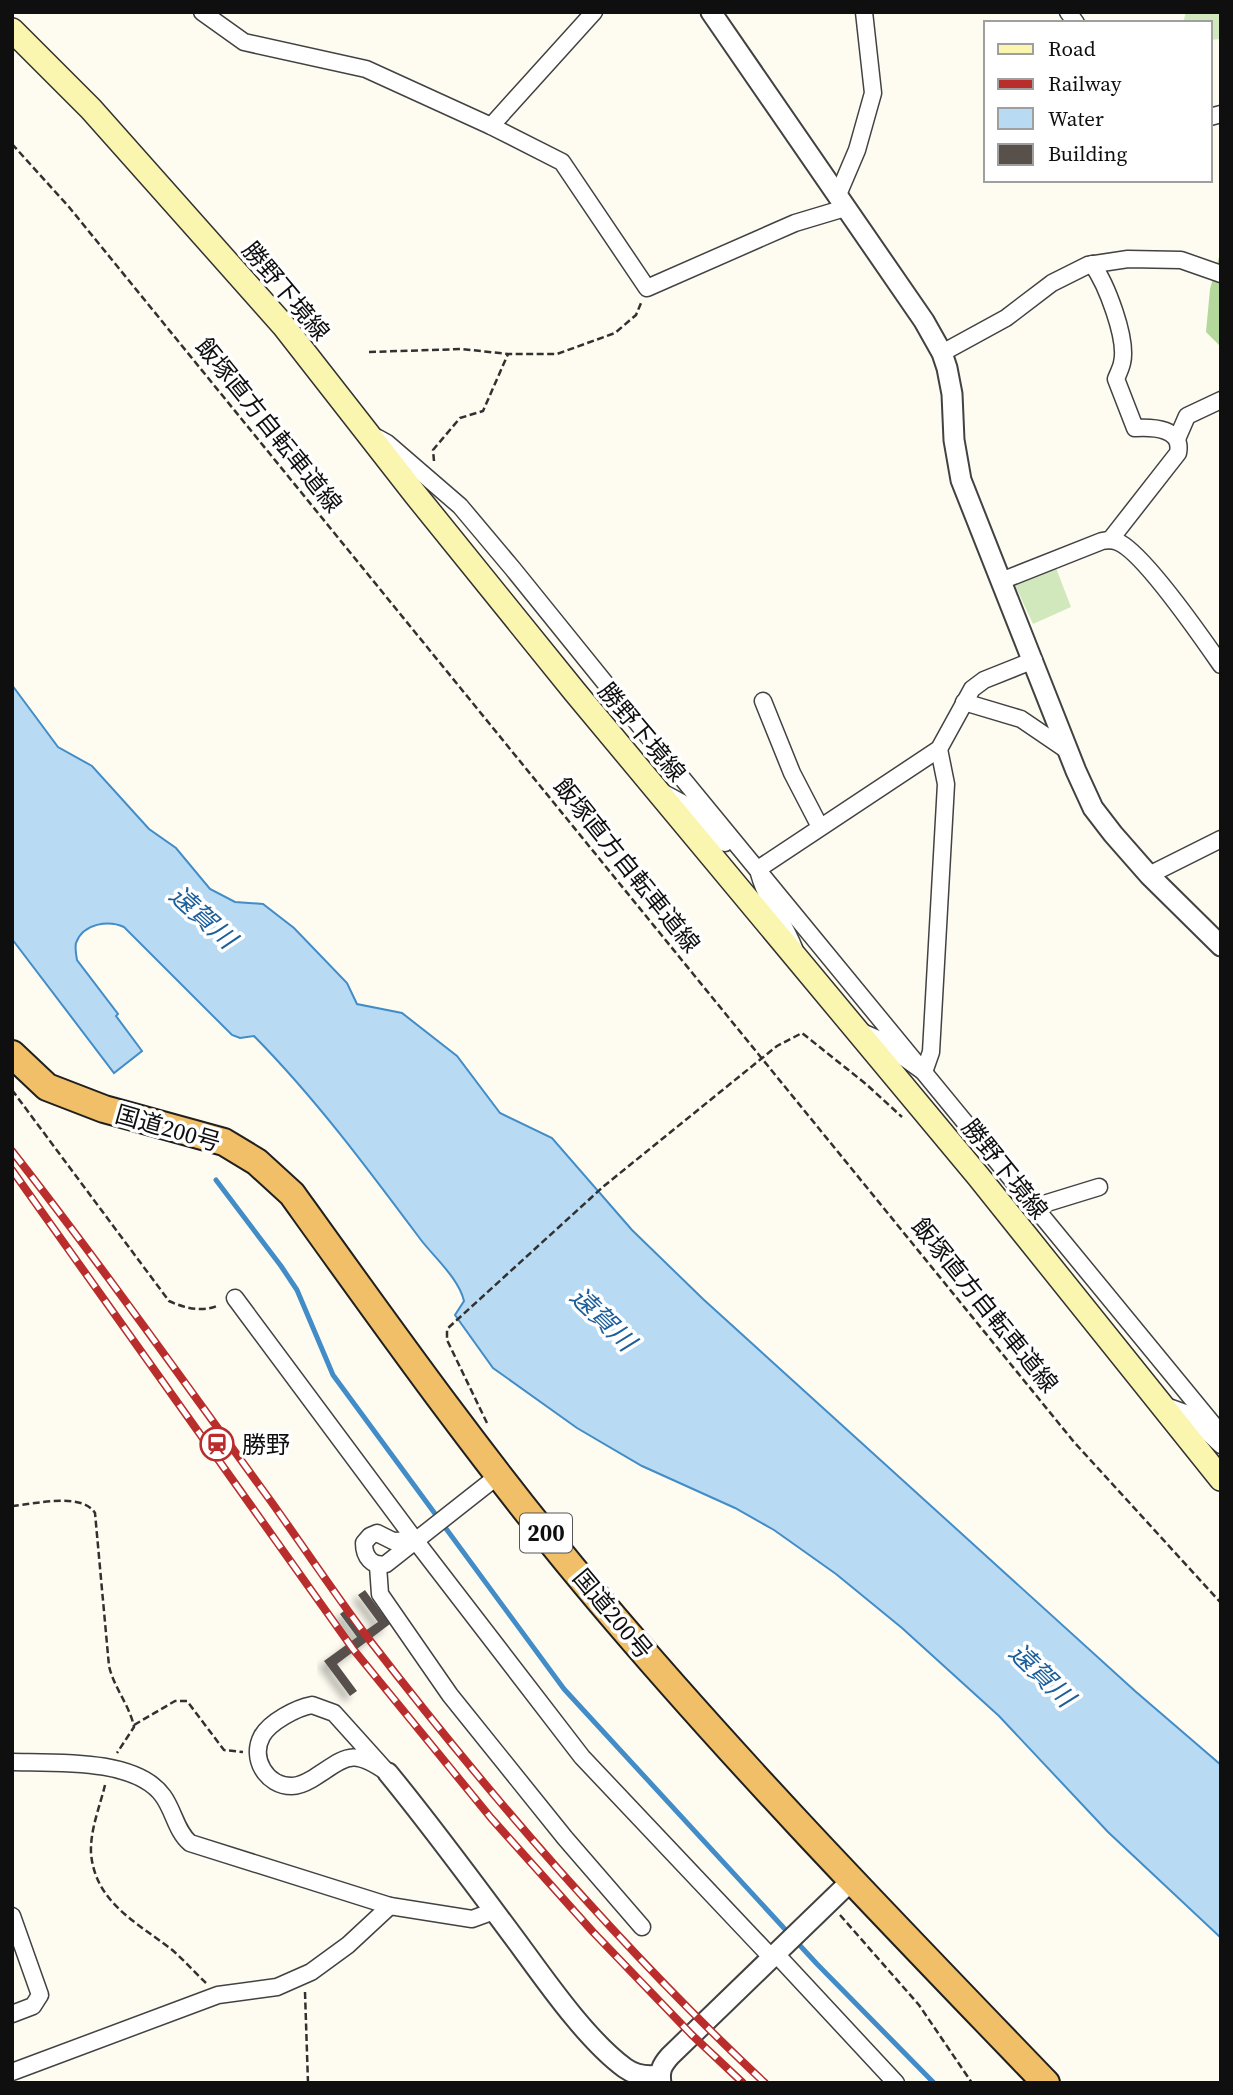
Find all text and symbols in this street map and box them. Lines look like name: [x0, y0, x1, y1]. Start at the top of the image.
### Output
legend: [984, 21, 1212, 182]
text: Road: [1048, 34, 1096, 63]
text: Railway: [1048, 69, 1122, 98]
text: Water: [1048, 104, 1104, 133]
text: Building: [1048, 139, 1127, 168]
street label: 勝野下境線: [235, 234, 337, 348]
street label: 飯塚直方自転車道線: [188, 331, 350, 519]
street label: 勝野下境線: [591, 675, 693, 789]
street label: 飯塚直方自転車道線: [546, 771, 708, 959]
water label: 遠賀川: [162, 878, 246, 958]
street label: 国道200号: [112, 1097, 224, 1159]
street label: 勝野下境線: [954, 1112, 1056, 1226]
street label: 飯塚直方自転車道線: [904, 1211, 1066, 1399]
water label: 遠賀川: [562, 1279, 646, 1361]
station icon: 勝野: [198, 1425, 236, 1463]
place label: 勝野: [242, 1428, 290, 1461]
road number: 200: [520, 1514, 572, 1552]
street label: 国道200号: [566, 1562, 660, 1666]
water label: 遠賀川: [1001, 1635, 1085, 1717]

